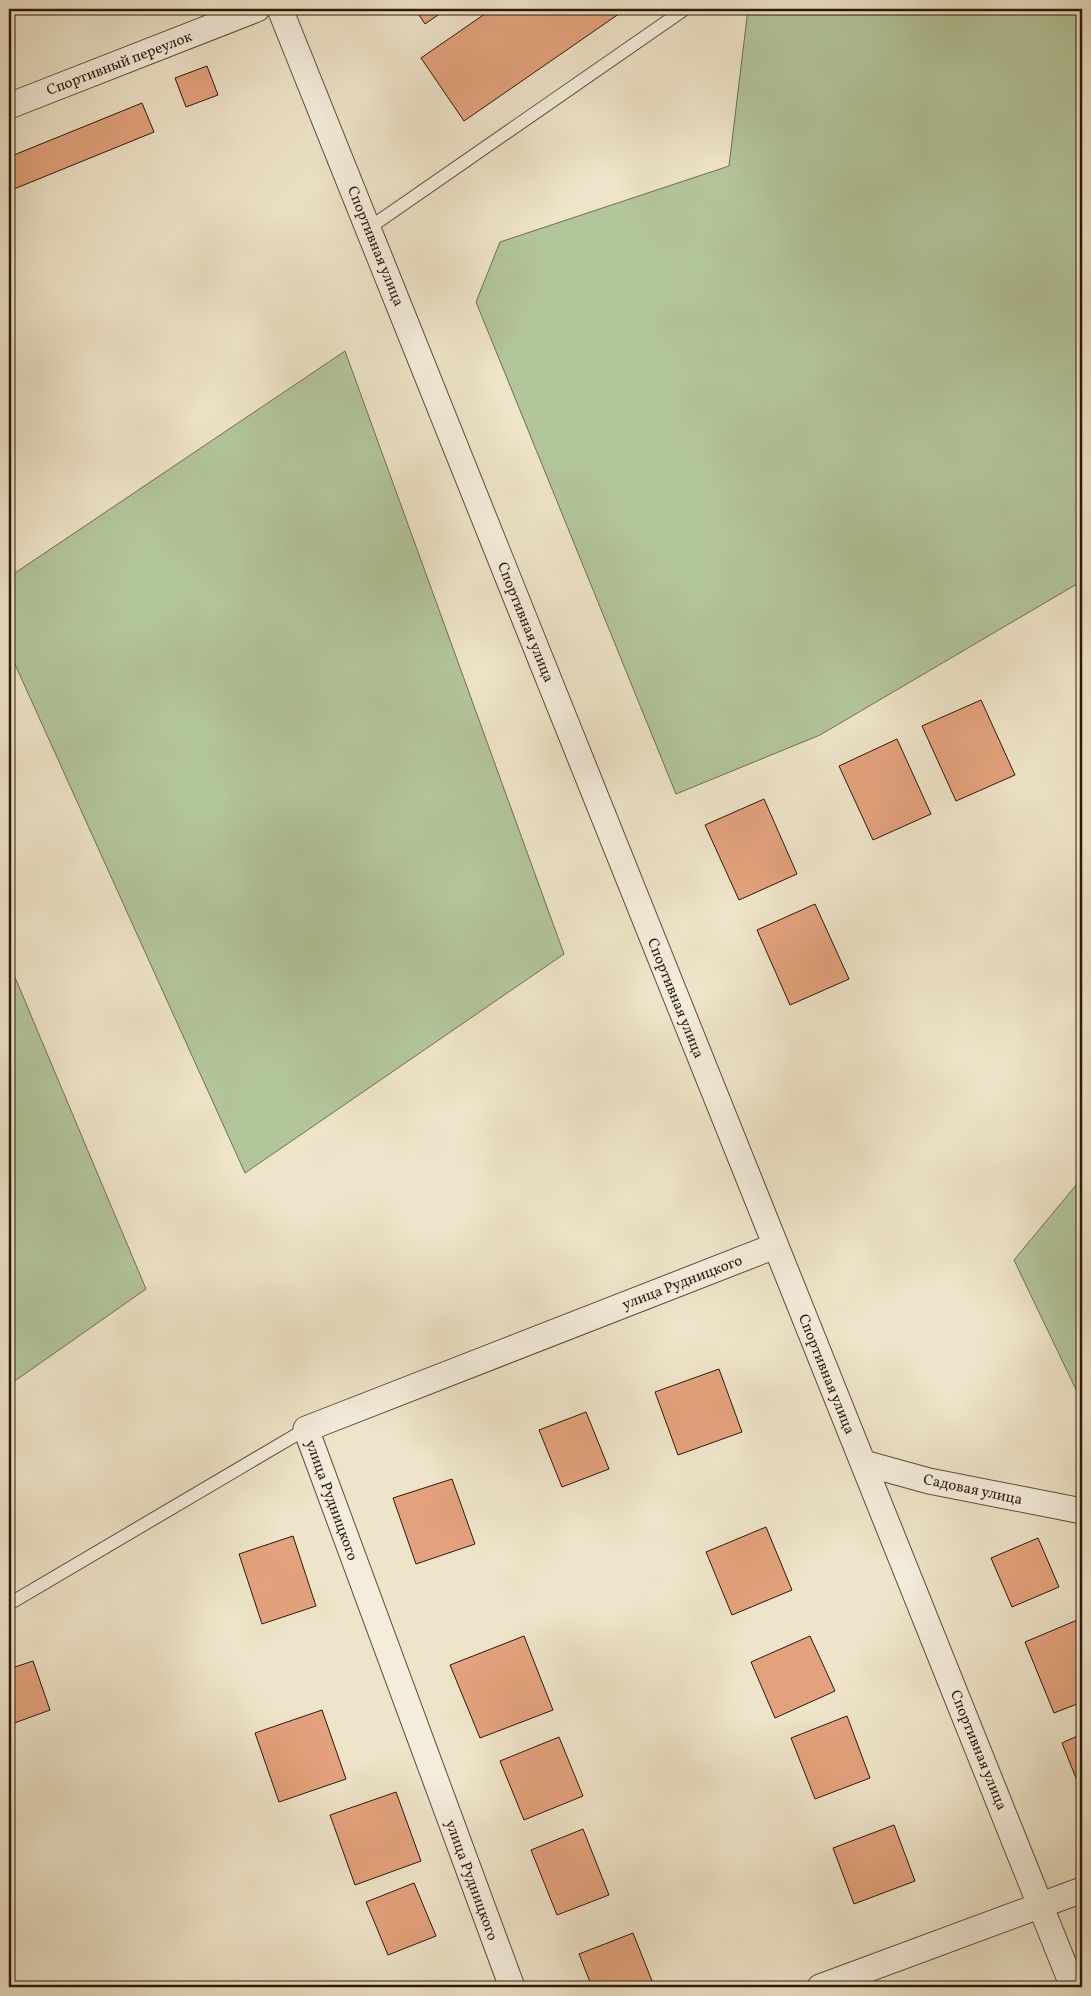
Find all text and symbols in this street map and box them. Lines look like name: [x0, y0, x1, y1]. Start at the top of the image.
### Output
street label: Спортивный переулок: [44, 27, 195, 102]
street label: Спортивная улица: [341, 183, 408, 310]
street label: Спортивная улица: [491, 559, 558, 686]
street label: Спортивная улица: [641, 935, 708, 1062]
street label: улица Рудницкого: [619, 1251, 746, 1316]
street label: Спортивная улица: [792, 1311, 859, 1438]
street label: улица Рудницкого: [299, 1437, 362, 1564]
street label: Садовая улица: [921, 1470, 1024, 1511]
street label: Спортивная улица: [944, 1687, 1011, 1814]
street label: улица Рудницкого: [439, 1817, 502, 1944]

